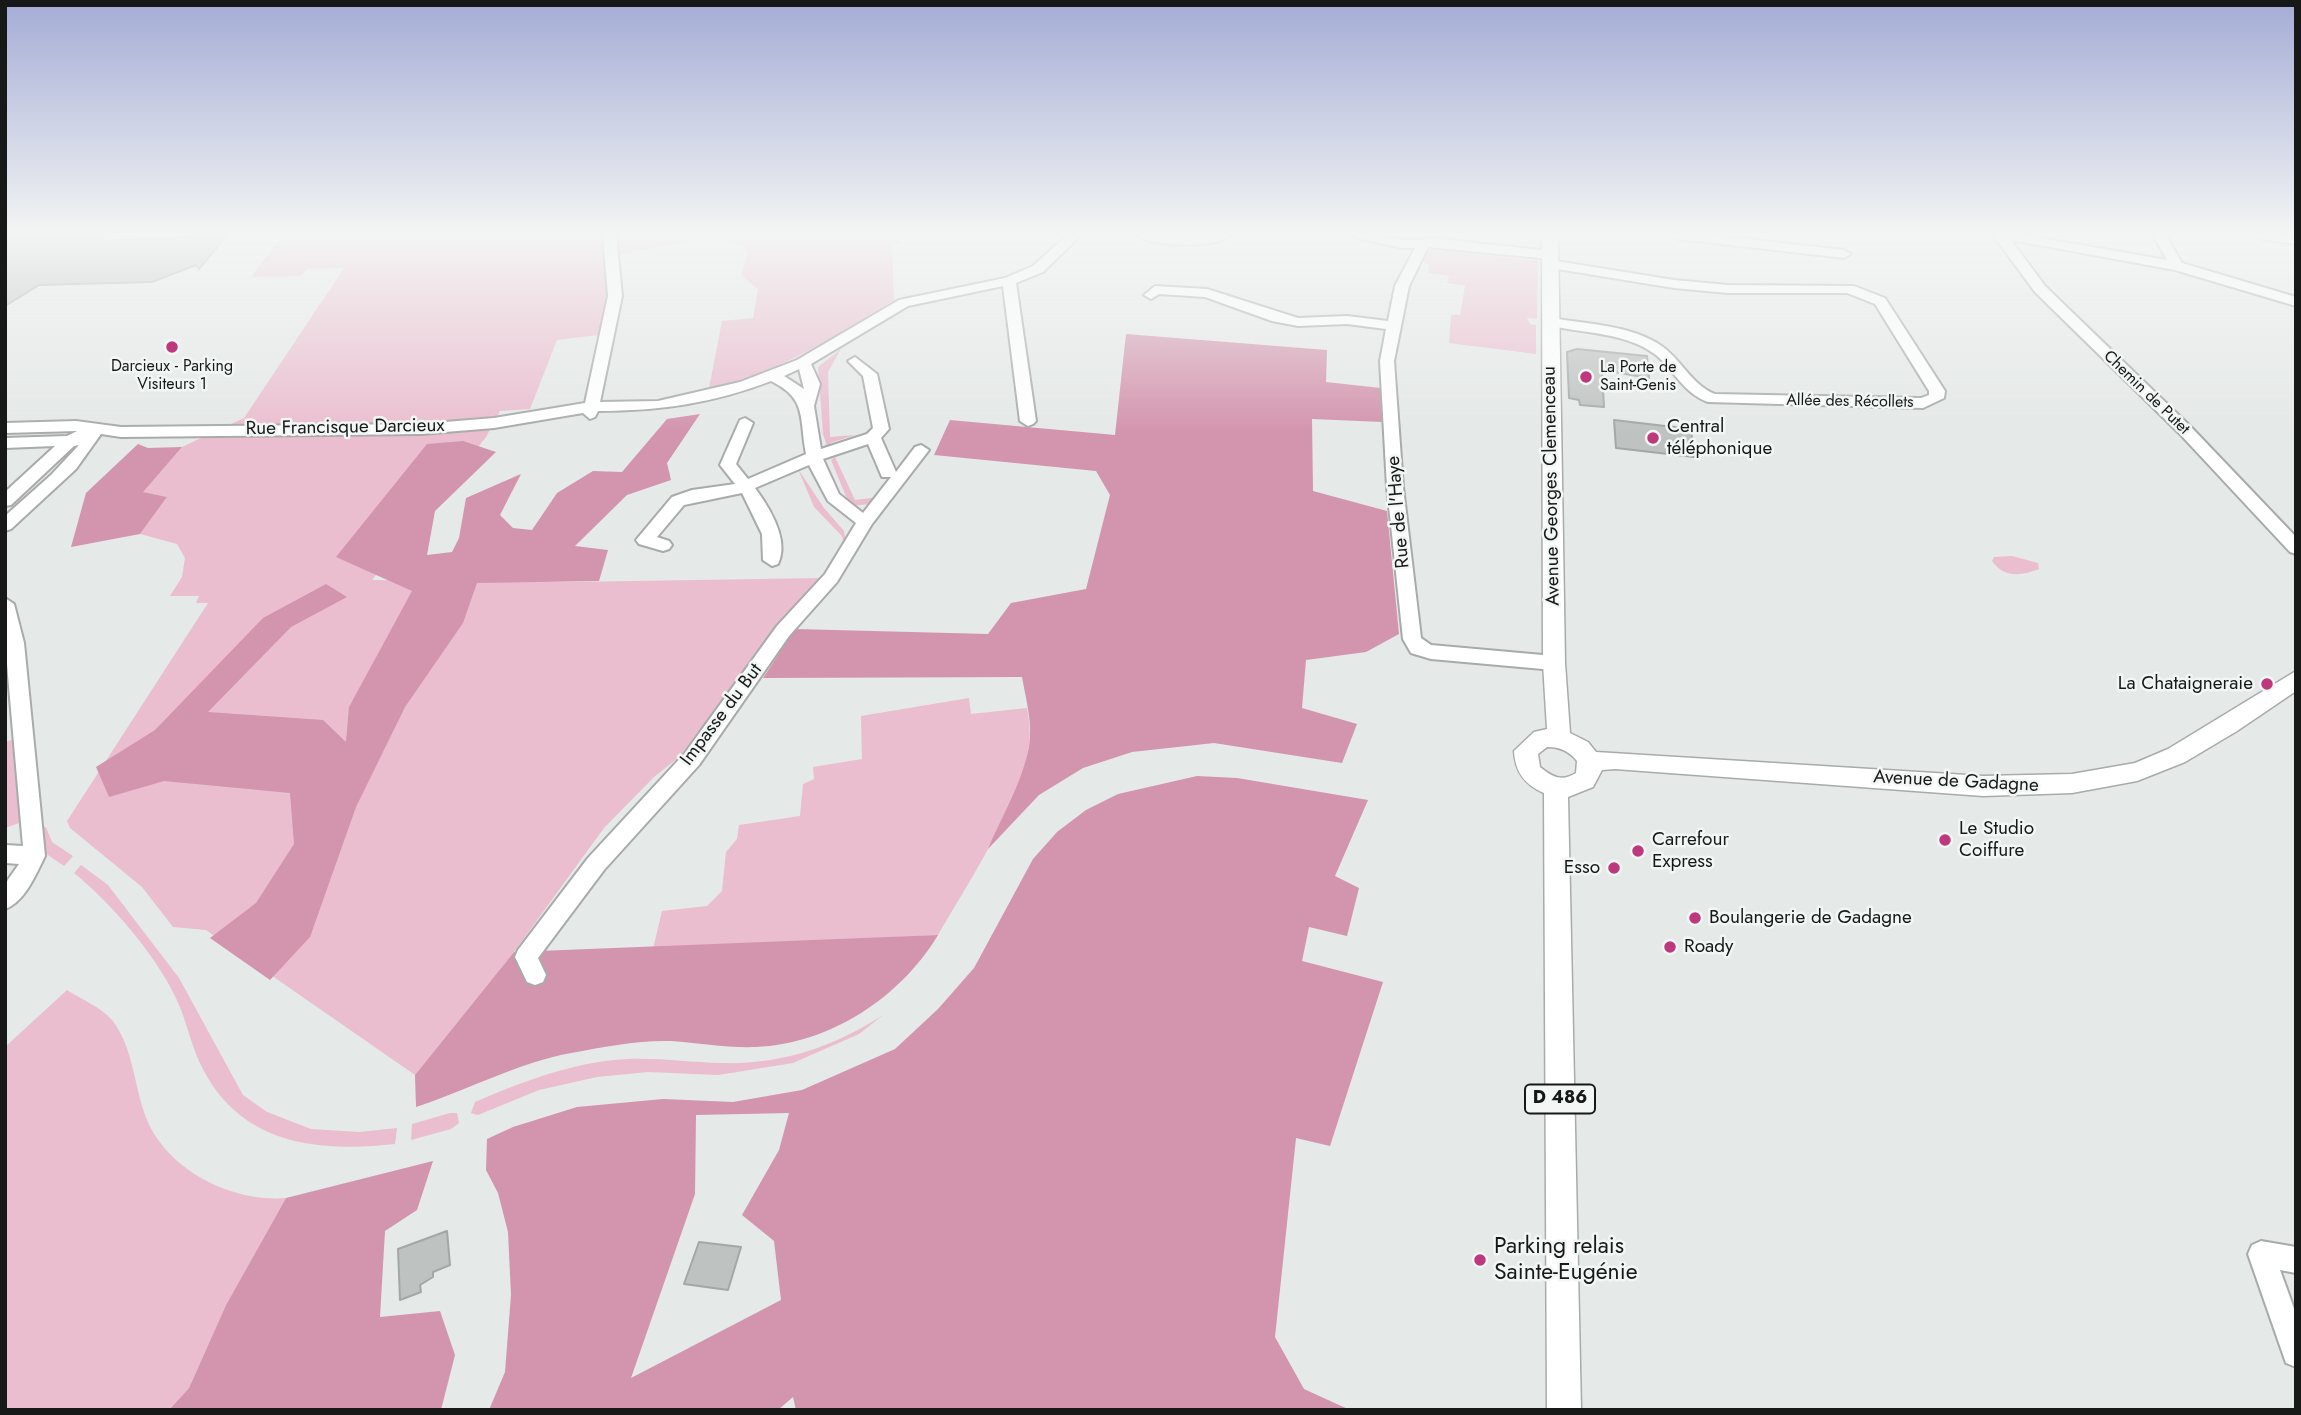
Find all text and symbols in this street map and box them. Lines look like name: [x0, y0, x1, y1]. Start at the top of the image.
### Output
marker: Darcieux - Parking Visiteurs 1: [164, 339, 180, 355]
street label: Chemin de Putet: [2099, 347, 2193, 439]
place label: Darcieux - Parking Visiteurs 1: [111, 357, 233, 395]
place label: La Porte de Saint-Genis: [1600, 358, 1676, 396]
street label: Avenue Georges Clemenceau: [1539, 366, 1565, 606]
marker: La Porte de Saint-Genis: [1578, 369, 1594, 385]
street label: Allée des Récollets: [1786, 391, 1914, 413]
street label: Rue Francisque Darcieux: [245, 415, 445, 441]
place label: Central téléphonique: [1667, 416, 1772, 460]
marker: Central téléphonique: [1645, 430, 1661, 446]
street label: Rue de l'Haye: [1383, 455, 1415, 569]
street label: Impasse du But: [676, 659, 768, 771]
place label: La Chataigneraie: [2118, 673, 2253, 695]
marker: La Chataigneraie: [2259, 676, 2275, 692]
street label: Avenue de Gadagne: [1873, 766, 2039, 798]
place label: Le Studio Coiffure: [1959, 818, 2034, 862]
place label: Carrefour Express: [1652, 829, 1729, 873]
marker: Le Studio Coiffure: [1937, 832, 1953, 848]
marker: Carrefour Express: [1630, 843, 1646, 859]
place label: Esso: [1564, 857, 1600, 879]
marker: Esso: [1606, 860, 1622, 876]
place label: Boulangerie de Gadagne: [1709, 907, 1912, 929]
marker: Boulangerie de Gadagne: [1687, 910, 1703, 926]
place label: Roady: [1684, 936, 1733, 958]
marker: Roady: [1662, 939, 1678, 955]
road number: D 486: [1525, 1084, 1595, 1114]
place label: Parking relais Sainte-Eugénie: [1494, 1233, 1637, 1287]
marker: Parking relais Sainte-Eugénie: [1472, 1252, 1488, 1268]

